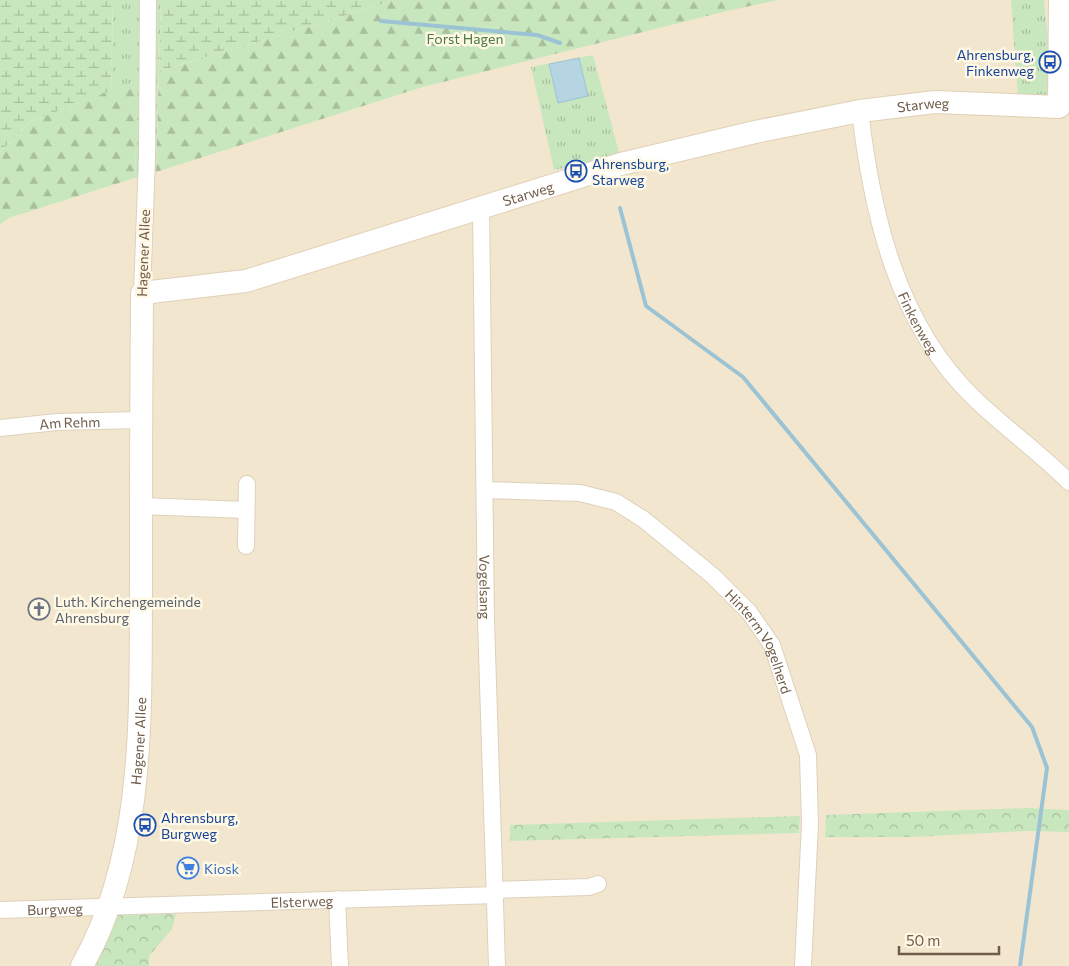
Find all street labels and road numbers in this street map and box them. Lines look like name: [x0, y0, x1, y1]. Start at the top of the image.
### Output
street label: Starweg: [896, 93, 950, 115]
street label: Starweg: [500, 177, 556, 209]
street label: Hagener Allee: [133, 209, 153, 297]
street label: Finkenweg: [895, 289, 943, 357]
street label: Am Rehm: [38, 412, 100, 432]
street label: Vogelsang: [477, 554, 494, 620]
street label: Hinterm Vogelherd: [722, 585, 796, 696]
street label: Hagener Allee: [126, 697, 149, 786]
street label: Elsterweg: [270, 891, 334, 910]
street label: Burgweg: [27, 899, 84, 918]

